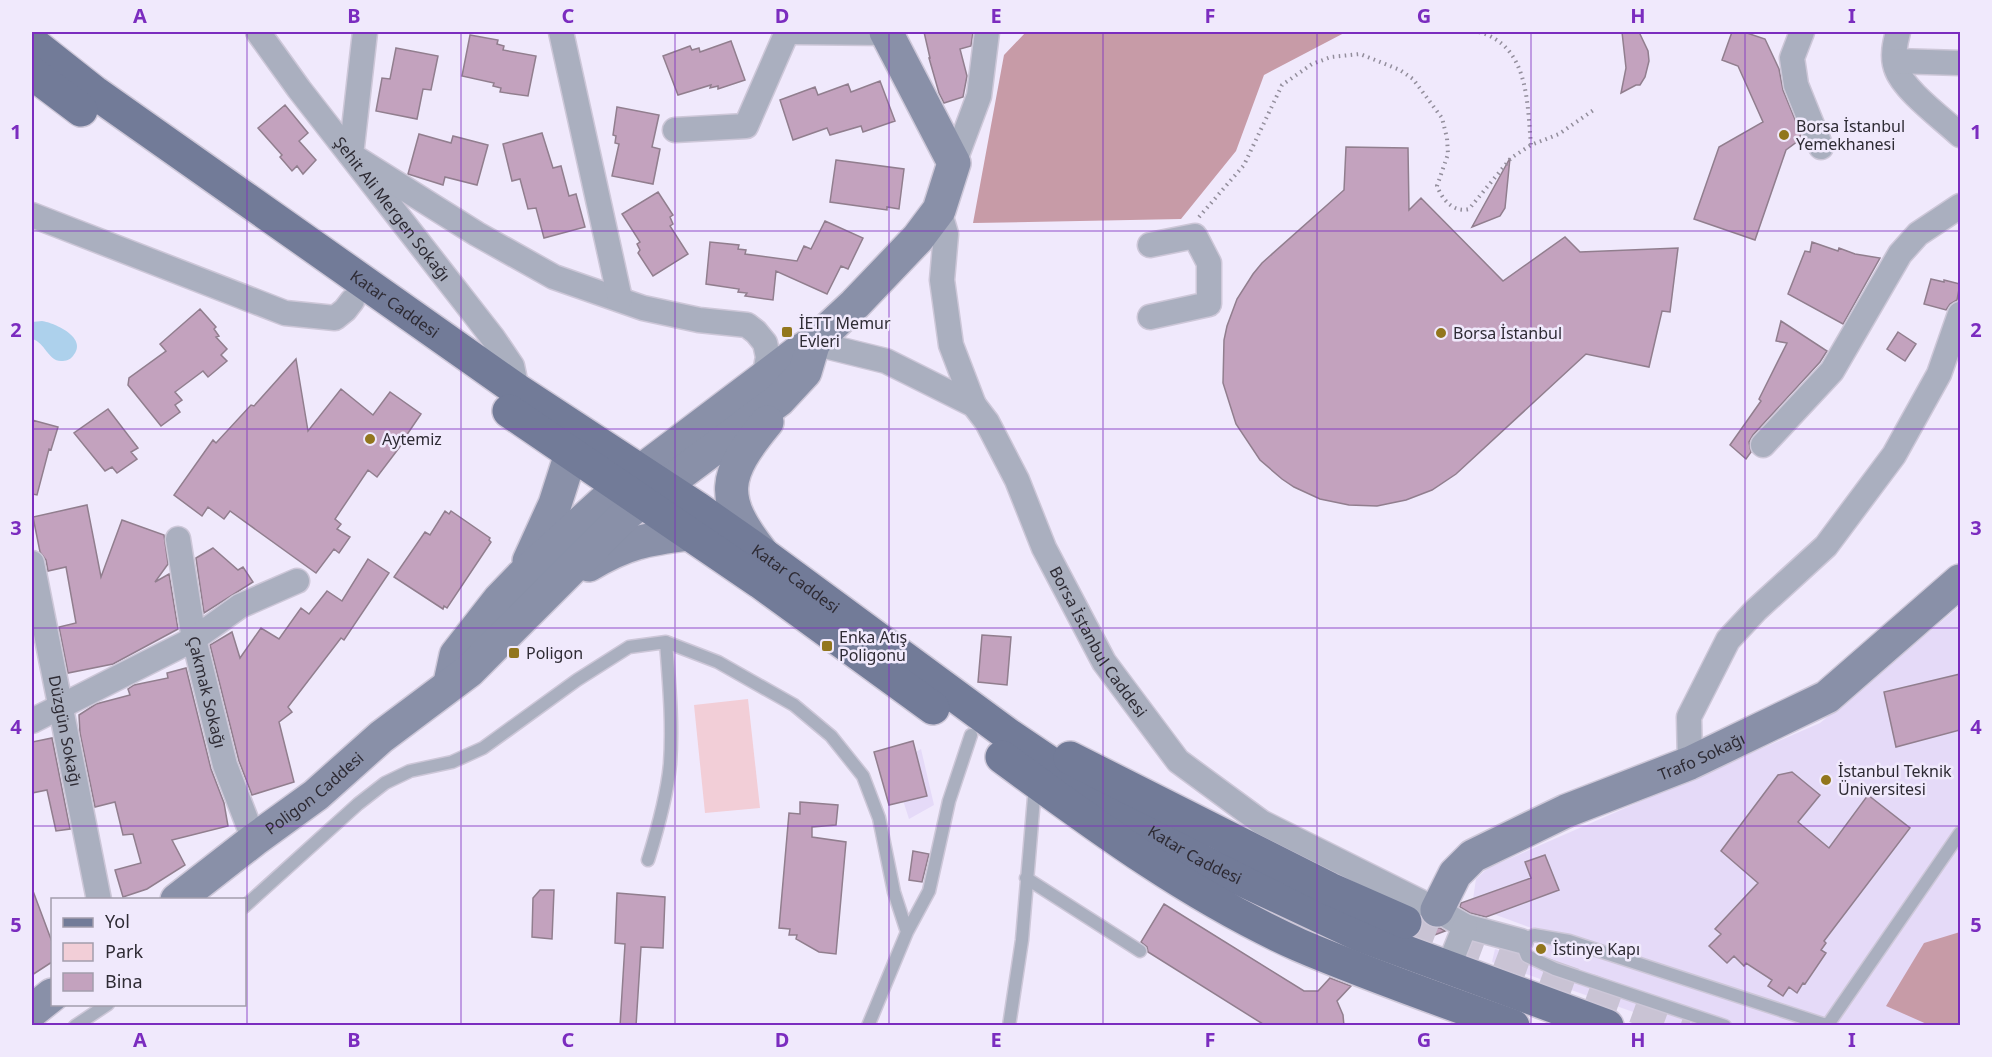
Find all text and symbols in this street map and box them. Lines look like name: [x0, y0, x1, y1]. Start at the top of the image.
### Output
text: A: [133, 2, 147, 29]
text: B: [347, 2, 361, 29]
text: C: [562, 2, 575, 29]
text: D: [775, 2, 789, 29]
text: E: [990, 2, 1002, 29]
text: F: [1205, 2, 1215, 29]
text: G: [1417, 2, 1431, 29]
text: H: [1630, 2, 1646, 29]
text: I: [1848, 2, 1856, 29]
place label: Borsa İstanbul Yemekhanesi: [1796, 115, 1905, 155]
text: 1: [10, 118, 22, 145]
text: 1: [1970, 118, 1982, 145]
marker: Borsa İstanbul Yemekhanesi: [1777, 128, 1791, 142]
street label: Şehit Ali Mergen Sokağı: [329, 132, 455, 285]
street label: Katar Caddesi: [346, 265, 444, 343]
place label: İETT Memur Evleri: [799, 312, 891, 352]
text: 2: [10, 316, 22, 343]
text: 2: [1970, 316, 1982, 343]
place label: Borsa İstanbul: [1453, 322, 1562, 344]
marker: İETT Memur Evleri: [780, 325, 794, 339]
marker: Borsa İstanbul: [1434, 326, 1448, 340]
place label: Aytemiz: [382, 428, 442, 450]
marker: Aytemiz: [363, 432, 377, 446]
text: 3: [10, 514, 22, 541]
text: 3: [1970, 514, 1982, 541]
street label: Katar Caddesi: [747, 539, 844, 618]
street label: Borsa İstanbul Caddesi: [1045, 562, 1152, 722]
place label: Enka Atış Poligonu: [839, 626, 907, 666]
street label: Çakmak Sokağı: [183, 634, 231, 750]
marker: Enka Atış Poligonu: [820, 639, 834, 653]
place label: Poligon: [526, 642, 583, 664]
marker: Poligon: [507, 646, 521, 660]
street label: Düzgün Sokağı: [44, 673, 87, 788]
text: 4: [10, 713, 22, 740]
text: 4: [1970, 713, 1982, 740]
street label: Trafo Sokağı: [1655, 727, 1748, 785]
street label: Poligon Caddesi: [260, 747, 368, 840]
place label: İstanbul Teknik Üniversitesi: [1838, 760, 1952, 800]
marker: İstanbul Teknik Üniversitesi: [1819, 773, 1833, 787]
street label: Katar Caddesi: [1144, 820, 1246, 889]
legend: [51, 898, 246, 1006]
text: Yol: [105, 909, 130, 933]
text: 5: [10, 911, 22, 938]
text: 5: [1970, 911, 1982, 938]
place label: İstinye Kapı: [1553, 938, 1640, 960]
text: Park: [105, 939, 143, 963]
marker: İstinye Kapı: [1534, 942, 1548, 956]
text: Bina: [105, 969, 143, 993]
text: A: [133, 1026, 147, 1053]
text: B: [347, 1026, 361, 1053]
text: C: [562, 1026, 575, 1053]
text: D: [775, 1026, 789, 1053]
text: E: [990, 1026, 1002, 1053]
text: F: [1205, 1026, 1215, 1053]
text: G: [1417, 1026, 1431, 1053]
text: H: [1630, 1026, 1646, 1053]
text: I: [1848, 1026, 1856, 1053]

